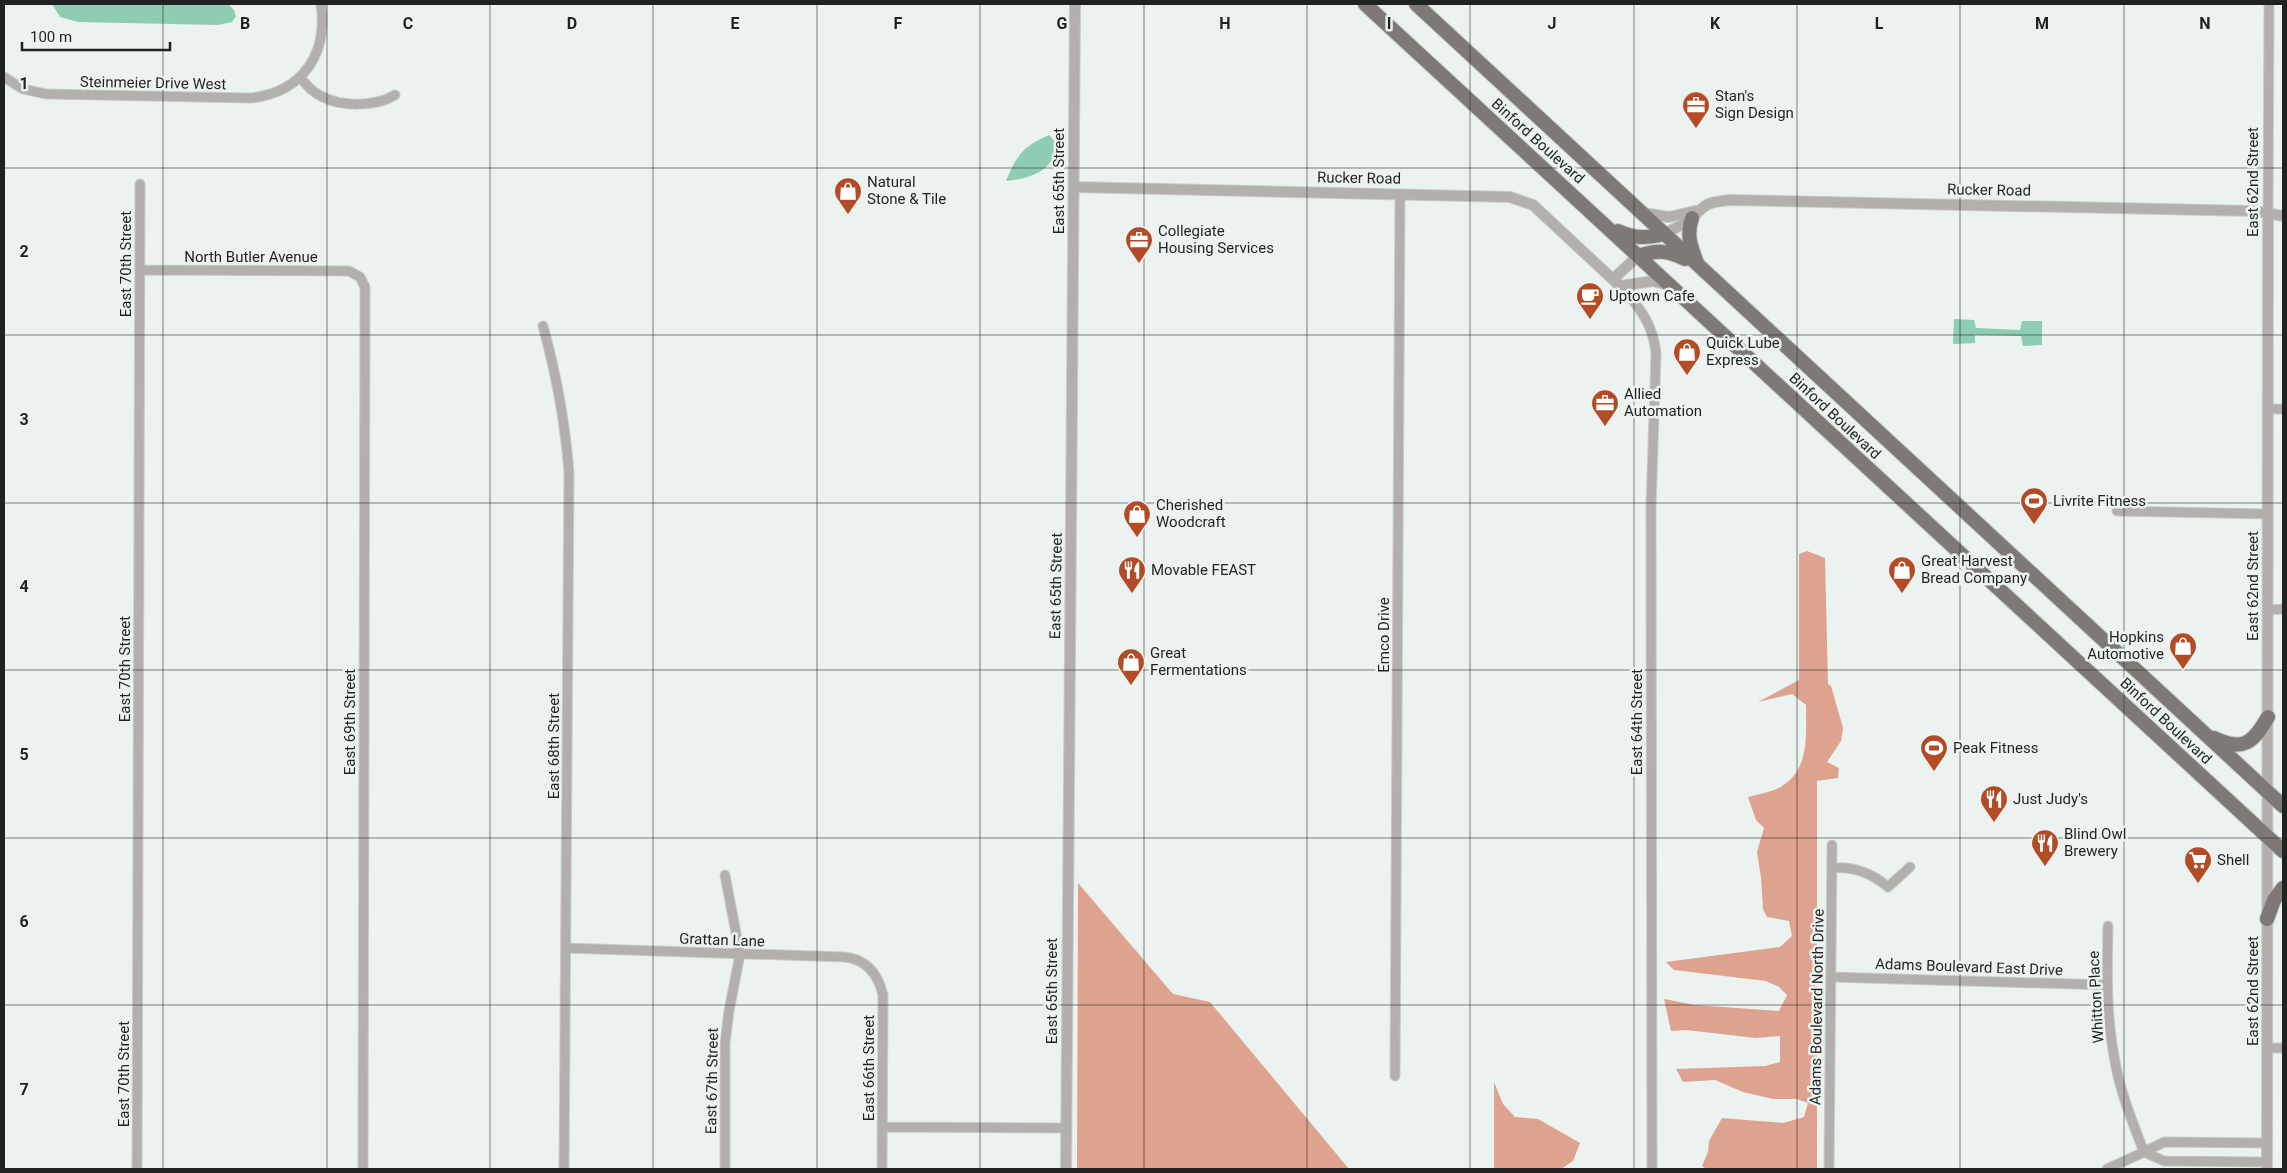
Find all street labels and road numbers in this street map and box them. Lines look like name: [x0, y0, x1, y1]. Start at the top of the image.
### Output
street label: Steinmeier Drive West: [80, 73, 226, 93]
street label: Binford Boulevard: [1488, 95, 1588, 187]
street label: East 62nd Street: [2244, 127, 2262, 237]
street label: East 65th Street: [1050, 128, 1068, 234]
street label: Rucker Road: [1317, 168, 1401, 188]
street label: Rucker Road: [1947, 180, 2031, 200]
street label: East 70th Street: [117, 211, 135, 317]
street label: North Butler Avenue: [184, 248, 318, 266]
street label: Binford Boulevard: [1786, 369, 1884, 463]
street label: East 62nd Street: [2244, 531, 2262, 641]
street label: East 65th Street: [1046, 533, 1066, 639]
street label: Emco Drive: [1375, 597, 1393, 673]
street label: East 70th Street: [116, 616, 134, 722]
street label: East 69th Street: [341, 669, 359, 775]
street label: East 64th Street: [1628, 669, 1646, 775]
street label: Binford Boulevard: [2117, 674, 2215, 768]
street label: East 68th Street: [545, 693, 563, 799]
street label: Adams Boulevard North Drive: [1806, 909, 1828, 1105]
street label: Grattan Lane: [679, 930, 765, 950]
street label: East 62nd Street: [2244, 936, 2262, 1046]
street label: East 65th Street: [1043, 938, 1061, 1044]
street label: Whitton Place: [2085, 950, 2107, 1044]
street label: Adams Boulevard East Drive: [1875, 955, 2063, 979]
street label: East 66th Street: [860, 1015, 878, 1121]
street label: East 70th Street: [115, 1021, 133, 1127]
street label: East 67th Street: [702, 1028, 722, 1134]

